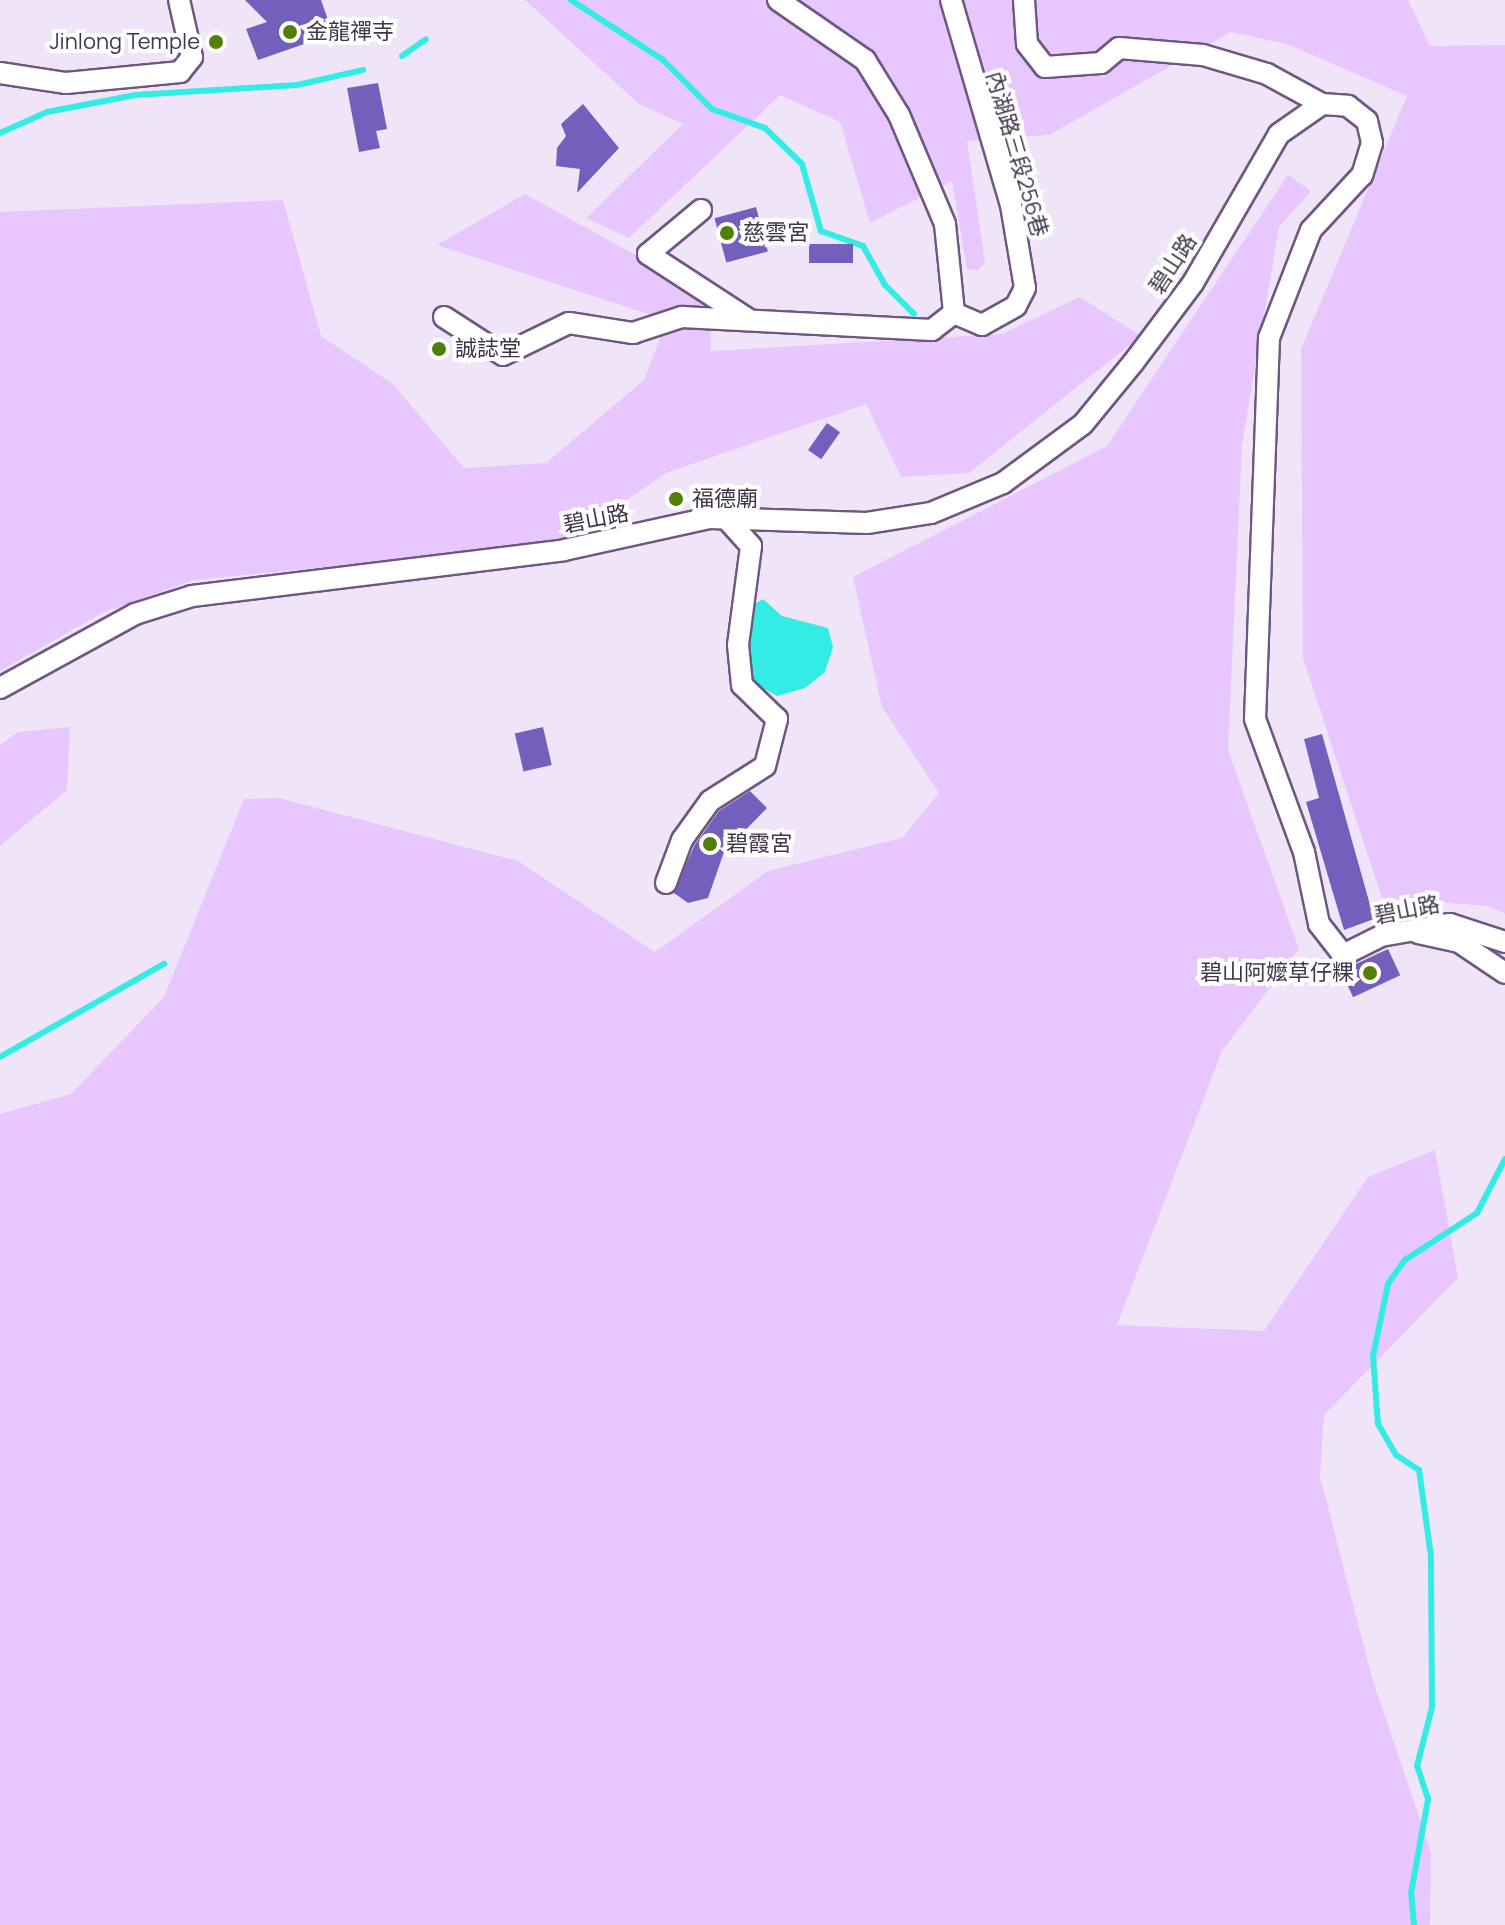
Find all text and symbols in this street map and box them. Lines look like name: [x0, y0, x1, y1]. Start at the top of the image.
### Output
place label: 金龍禪寺: [306, 19, 394, 45]
marker: 金龍禪寺: [281, 23, 299, 41]
place label: Jinlong Temple: [49, 29, 200, 55]
marker: Jinlong Temple: [207, 33, 225, 51]
street label: 內湖路三段256巷: [981, 68, 1053, 240]
place label: 慈雲宮: [743, 220, 809, 246]
marker: 慈雲宮: [718, 224, 736, 242]
street label: 碧山路: [1144, 229, 1202, 299]
place label: 誠誌堂: [455, 336, 521, 362]
marker: 誠誌堂: [430, 340, 448, 358]
place label: 福德廟: [692, 486, 758, 512]
marker: 福德廟: [667, 490, 685, 508]
street label: 碧山路: [561, 500, 631, 538]
place label: 碧霞宮: [726, 831, 792, 857]
marker: 碧霞宮: [701, 835, 719, 853]
street label: 碧山路: [1372, 891, 1442, 929]
place label: 碧山阿嬤草仔粿: [1200, 960, 1354, 986]
marker: 碧山阿嬤草仔粿: [1361, 964, 1379, 982]

